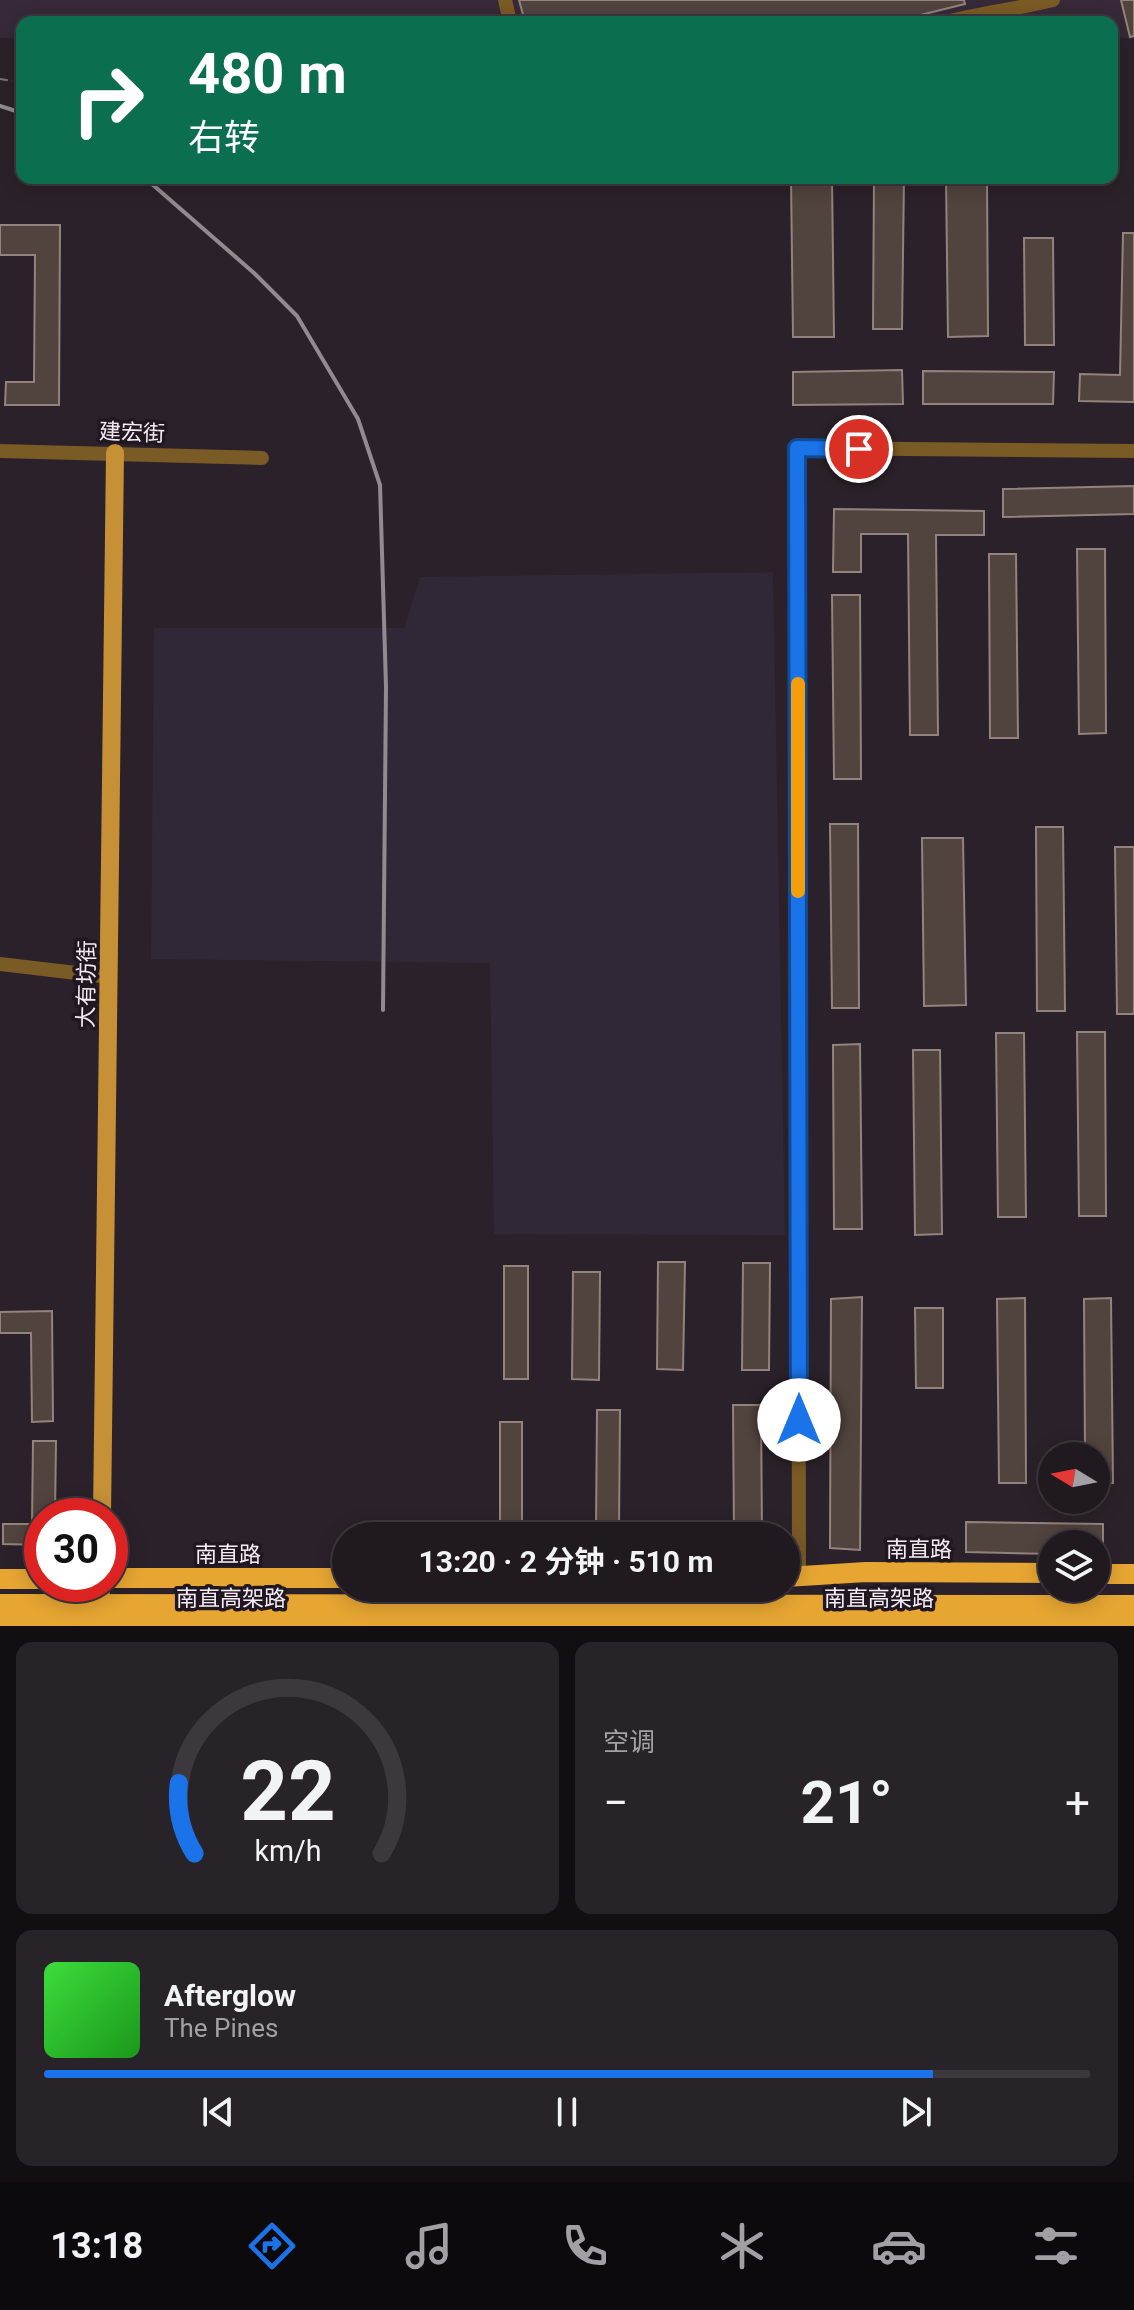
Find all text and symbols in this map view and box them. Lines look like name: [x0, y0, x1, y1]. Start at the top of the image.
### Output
text: 480 m: [188, 41, 347, 107]
icon: right: [56, 48, 160, 152]
text: 右转: [188, 117, 260, 159]
pin: [825, 415, 893, 483]
street label: 建宏街: [99, 419, 165, 446]
icon: arrive: [837, 427, 881, 471]
street label: 大有坊街: [73, 940, 100, 1028]
position arrow: [757, 1378, 841, 1462]
north arrow: [1038, 1442, 1110, 1514]
map controls: [1038, 1442, 1110, 1602]
speed limit sign: 30: [24, 1498, 128, 1602]
button: layers: [1038, 1530, 1110, 1602]
street label: 南直路: [886, 1537, 952, 1562]
street label: 南直路: [195, 1542, 261, 1567]
text: 13:20 · 2 分钟 · 510 m: [419, 1544, 713, 1579]
street label: 南直高架路: [176, 1586, 286, 1611]
street label: 南直高架路: [824, 1586, 934, 1611]
text: 空调: [603, 1727, 655, 1757]
text: 22: [240, 1743, 335, 1840]
text: 21°: [800, 1767, 893, 1838]
text: −: [603, 1777, 628, 1829]
text: +: [1065, 1777, 1090, 1829]
text: km/h: [254, 1834, 321, 1868]
text: Afterglow: [164, 1978, 296, 2013]
text: The Pines: [164, 2013, 278, 2043]
icon: previous: [196, 2090, 240, 2134]
icon: pause: [545, 2090, 589, 2134]
icon: next: [894, 2090, 938, 2134]
icon: directions: [244, 2218, 300, 2274]
icon: music: [401, 2218, 457, 2274]
icon: phone: [557, 2218, 613, 2274]
icon: climate: [714, 2218, 770, 2274]
icon: car: [871, 2218, 927, 2274]
icon: filters: [1028, 2218, 1084, 2274]
text: 13:18: [50, 2225, 143, 2267]

